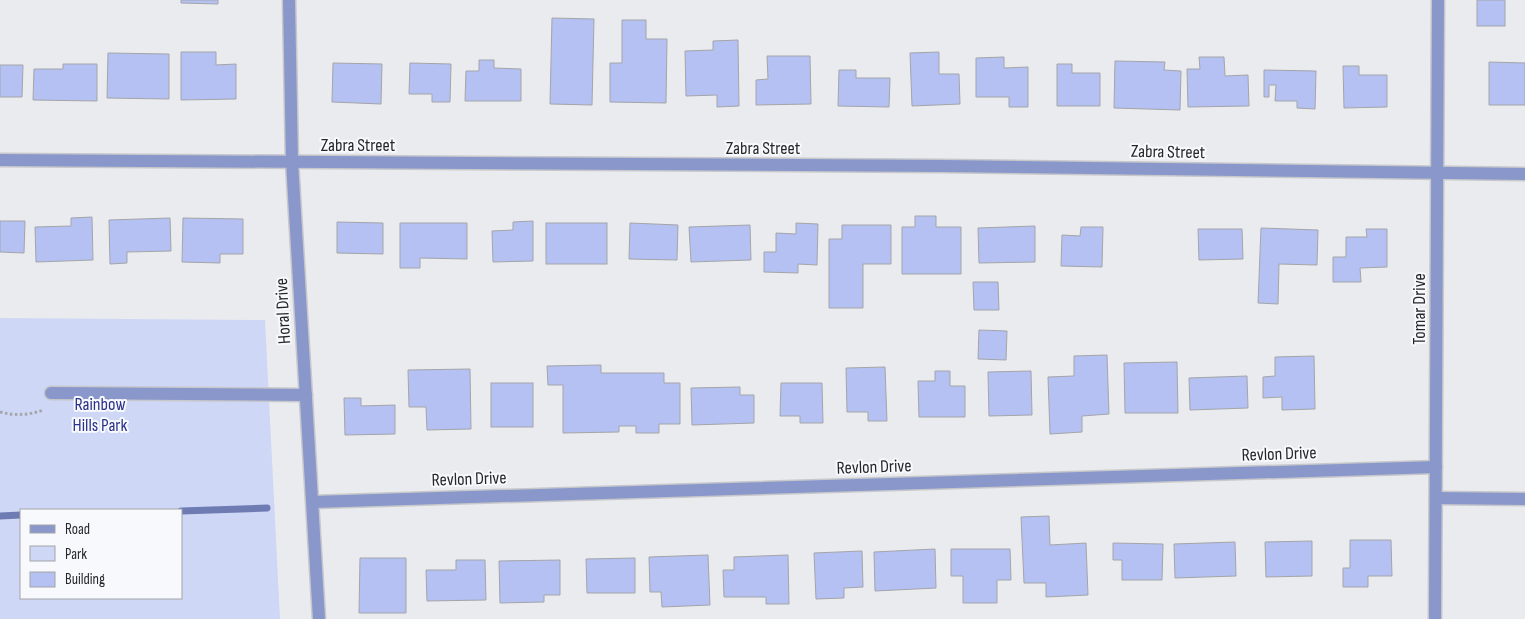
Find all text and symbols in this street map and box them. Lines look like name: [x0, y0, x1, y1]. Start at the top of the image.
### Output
street label: Zabra Street: [321, 135, 396, 156]
street label: Zabra Street: [726, 138, 801, 159]
street label: Zabra Street: [1131, 141, 1206, 163]
street label: Tomar Drive: [1409, 273, 1430, 345]
street label: Horal Drive: [271, 277, 295, 345]
park label: Rainbow Hills Park: [73, 394, 128, 436]
street label: Revlon Drive: [1241, 442, 1317, 466]
street label: Revlon Drive: [836, 455, 912, 479]
street label: Revlon Drive: [431, 467, 507, 491]
legend: [20, 509, 182, 599]
text: Road: [65, 520, 90, 539]
text: Park: [65, 545, 87, 564]
text: Building: [65, 570, 105, 589]

